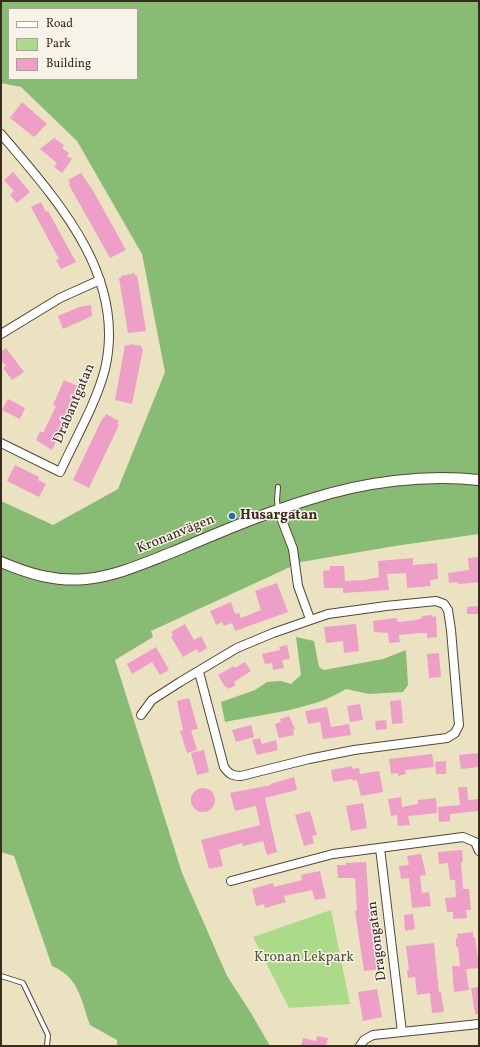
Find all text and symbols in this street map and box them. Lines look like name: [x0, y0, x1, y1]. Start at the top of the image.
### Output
legend: [8, 8, 138, 80]
text: Road: [46, 16, 73, 32]
text: Park: [46, 36, 71, 52]
text: Building: [46, 56, 91, 72]
street label: Drabantgatan: [51, 362, 99, 446]
place label: Husargatan: [240, 508, 317, 524]
marker: Husargatan: [227, 511, 237, 521]
street label: Kronanvägen: [135, 512, 217, 558]
street label: Dragongatan: [365, 900, 391, 982]
park label: Kronan Lekpark: [254, 950, 354, 966]

